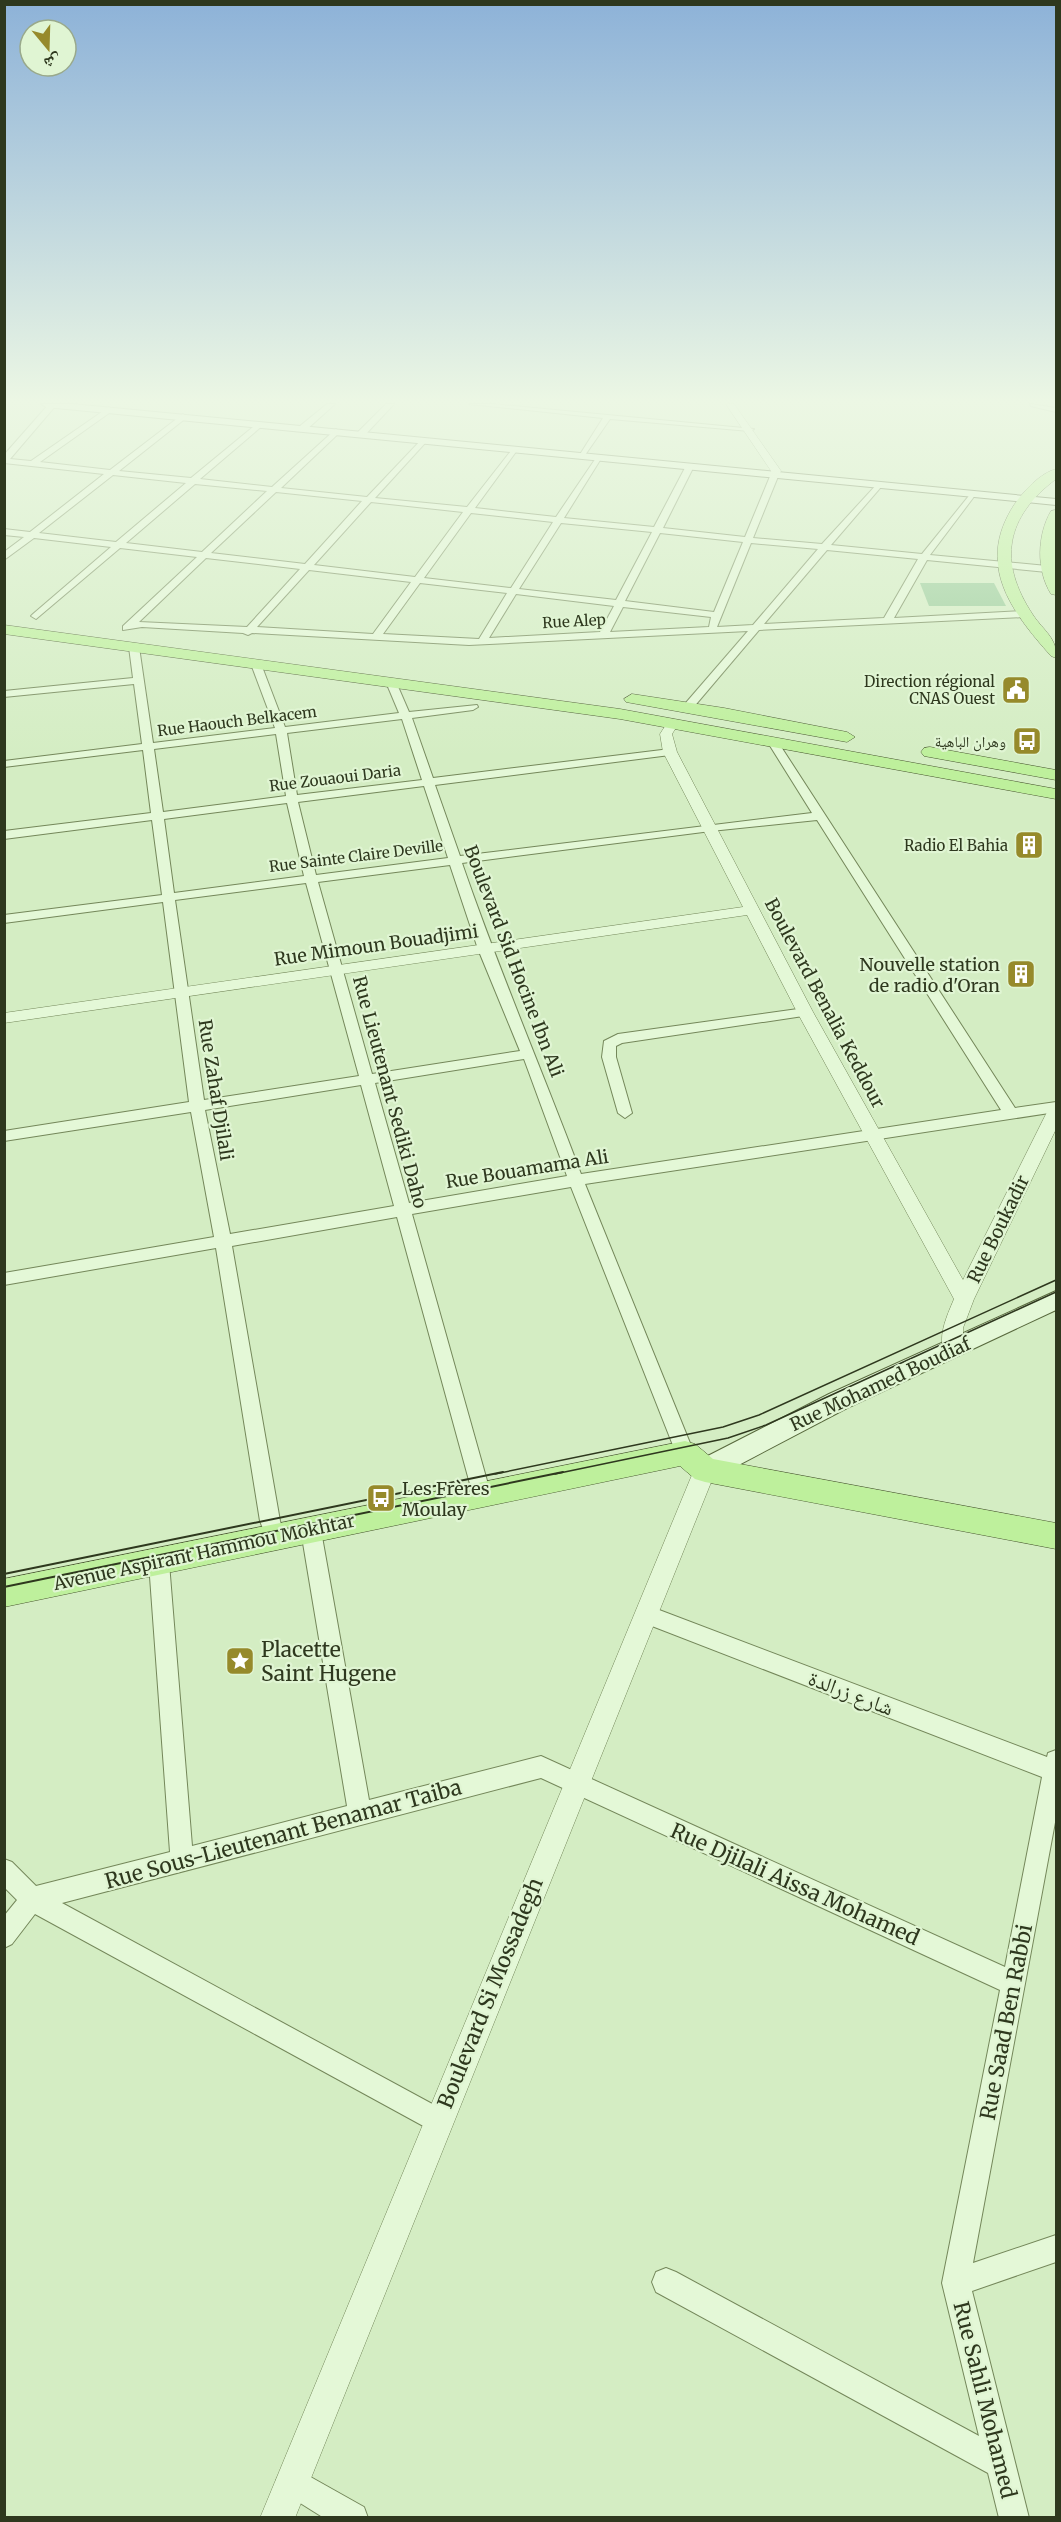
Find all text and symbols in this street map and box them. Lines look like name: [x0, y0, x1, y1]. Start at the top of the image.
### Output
north arrow: [18, 18, 78, 78]
text: ش: [42, 50, 64, 74]
street label: Rue Alep: [542, 610, 606, 632]
place label: Direction régional CNAS Ouest: [864, 672, 995, 708]
public building icon: Direction régional CNAS Ouest: [1000, 674, 1032, 706]
street label: Rue Haouch Belkacem: [156, 702, 318, 740]
bus stop icon: وهران الباهية: [1011, 725, 1043, 757]
place label: وهران الباهية: [935, 732, 1006, 752]
street label: Rue Zouaoui Daria: [268, 760, 402, 796]
building icon: Radio El Bahia: [1013, 829, 1045, 861]
street label: Rue Sainte Claire Deville: [268, 836, 444, 876]
place label: Radio El Bahia: [904, 836, 1008, 855]
street label: Boulevard Sid Hocine Ibn Ali: [459, 842, 569, 1080]
street label: Boulevard Benalia Keddour: [760, 894, 890, 1112]
street label: Rue Mimoun Bouadjimi: [272, 919, 480, 971]
place label: Nouvelle station de radio d'Oran: [860, 953, 1000, 997]
building icon: Nouvelle station de radio d'Oran: [1005, 958, 1037, 990]
street label: Rue Lieutenant Sediki Daho: [348, 973, 432, 1211]
street label: Rue Zahaf Djilali: [193, 1018, 239, 1162]
street label: Rue Bouamama Ali: [444, 1145, 610, 1193]
street label: Rue Boukadir: [962, 1171, 1034, 1287]
street label: Rue Mohamed Boudiaf: [786, 1332, 975, 1436]
place label: Les Frères Moulay: [402, 1477, 490, 1521]
bus stop icon: Les Frères Moulay: [365, 1482, 397, 1514]
street label: Avenue Aspirant Hammou Mokhtar: [50, 1509, 357, 1595]
place label: Placette Saint Hugene: [261, 1636, 396, 1687]
place icon: Placette Saint Hugene: [224, 1645, 256, 1677]
street label: شارع زرالدة: [805, 1664, 897, 1722]
street label: Rue Sous-Lieutenant Benamar Taiba: [102, 1773, 464, 1895]
street label: Rue Djilali Aissa Mohamed: [666, 1817, 924, 1951]
street label: Boulevard Si Mossadegh: [431, 1874, 549, 2112]
street label: Rue Saad Ben Rabbi: [974, 1922, 1038, 2122]
street label: Rue Sahli Mohamed: [947, 2299, 1023, 2502]

